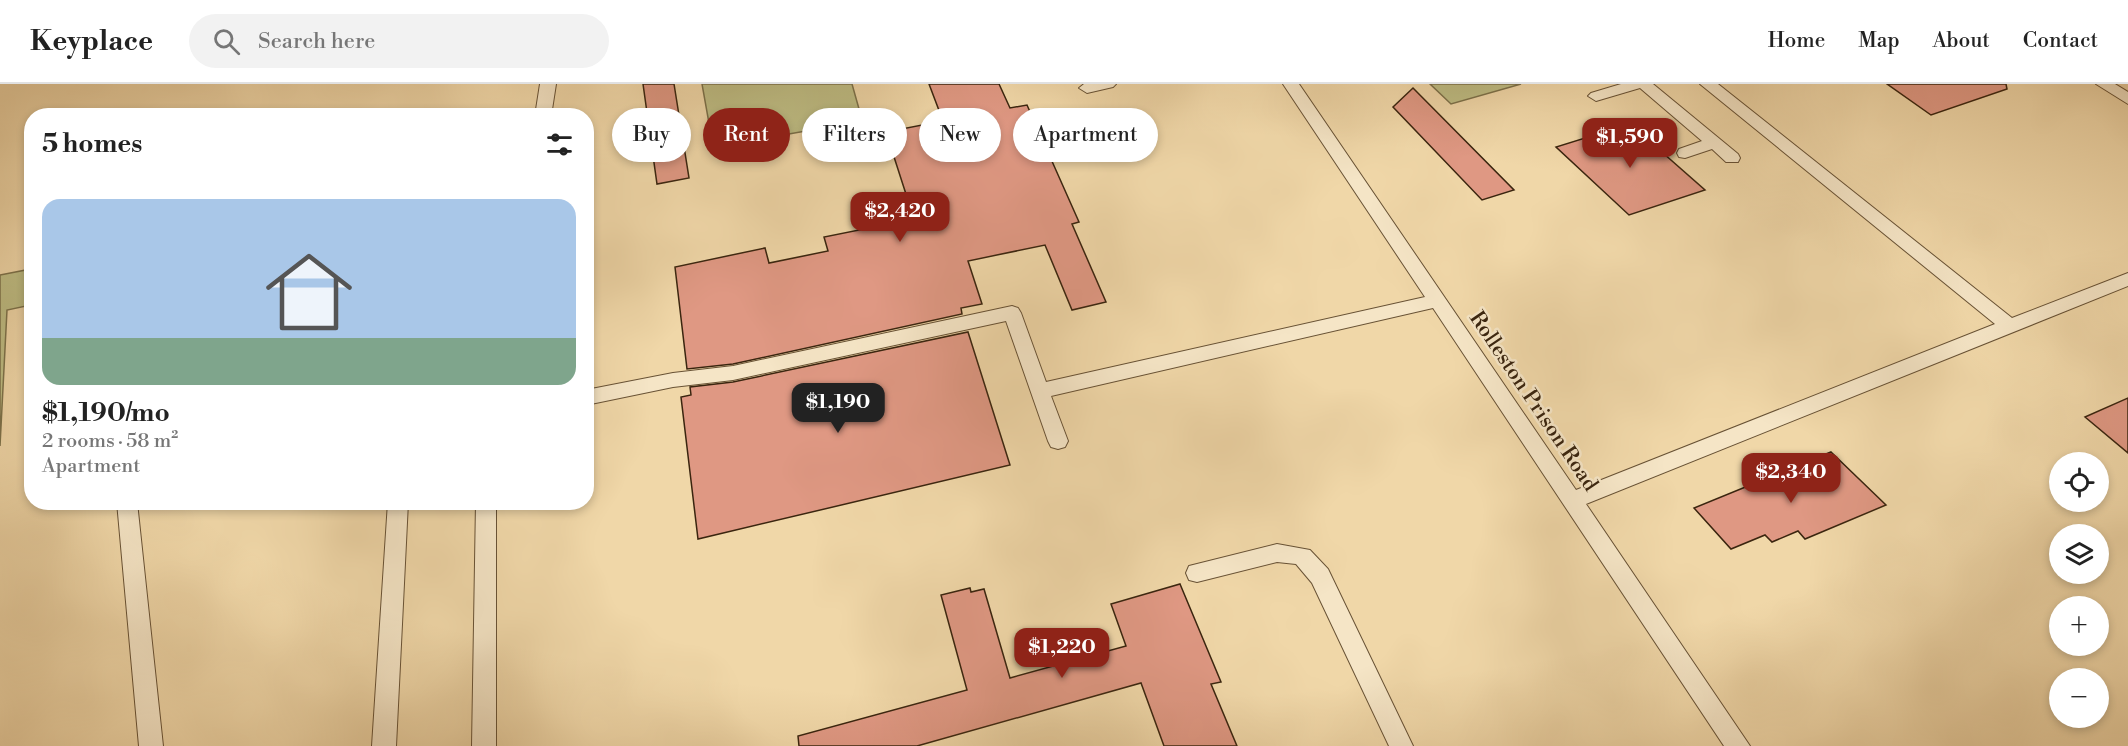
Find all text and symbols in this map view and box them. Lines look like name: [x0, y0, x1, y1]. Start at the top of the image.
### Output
search box: [189, 14, 609, 68]
text: Keyplace: [30, 24, 153, 59]
icon: search: [210, 25, 243, 58]
text: Search here: [258, 28, 375, 55]
text: Home: [1768, 28, 1825, 54]
text: Map: [1858, 28, 1900, 54]
text: About: [1933, 28, 1990, 54]
text: Contact: [2023, 28, 2098, 54]
chip: Buy: [612, 108, 691, 162]
chip: Rent: [703, 108, 790, 162]
chip: Filters: [802, 108, 907, 162]
chip: New: [919, 108, 1001, 162]
chip: Apartment: [1013, 108, 1158, 162]
pin: $1,590: [1581, 118, 1679, 169]
text: $1,590: [1596, 125, 1664, 150]
text: 5 homes: [42, 128, 142, 160]
icon: filters: [543, 128, 576, 161]
pin: $2,420: [851, 192, 949, 243]
text: $2,420: [865, 199, 935, 224]
icon: home: [255, 238, 363, 346]
street label: Rolleston Prison Road: [1463, 307, 1603, 497]
pin: $1,190: [789, 383, 887, 434]
text: $1,190: [806, 390, 870, 415]
text: $1,190/mo: [42, 397, 170, 429]
text: 2 rooms · 58 m²: [42, 429, 178, 454]
map controls: [2049, 452, 2109, 728]
button: locate: [2049, 452, 2109, 512]
pin: $2,340: [1742, 453, 1840, 504]
text: Apartment: [42, 454, 140, 479]
text: $2,340: [1756, 460, 1826, 485]
button: layers: [2049, 524, 2109, 584]
button: +: [2049, 596, 2109, 656]
pin: $1,220: [1013, 628, 1111, 679]
text: $1,220: [1028, 635, 1096, 660]
button: −: [2049, 668, 2109, 728]

